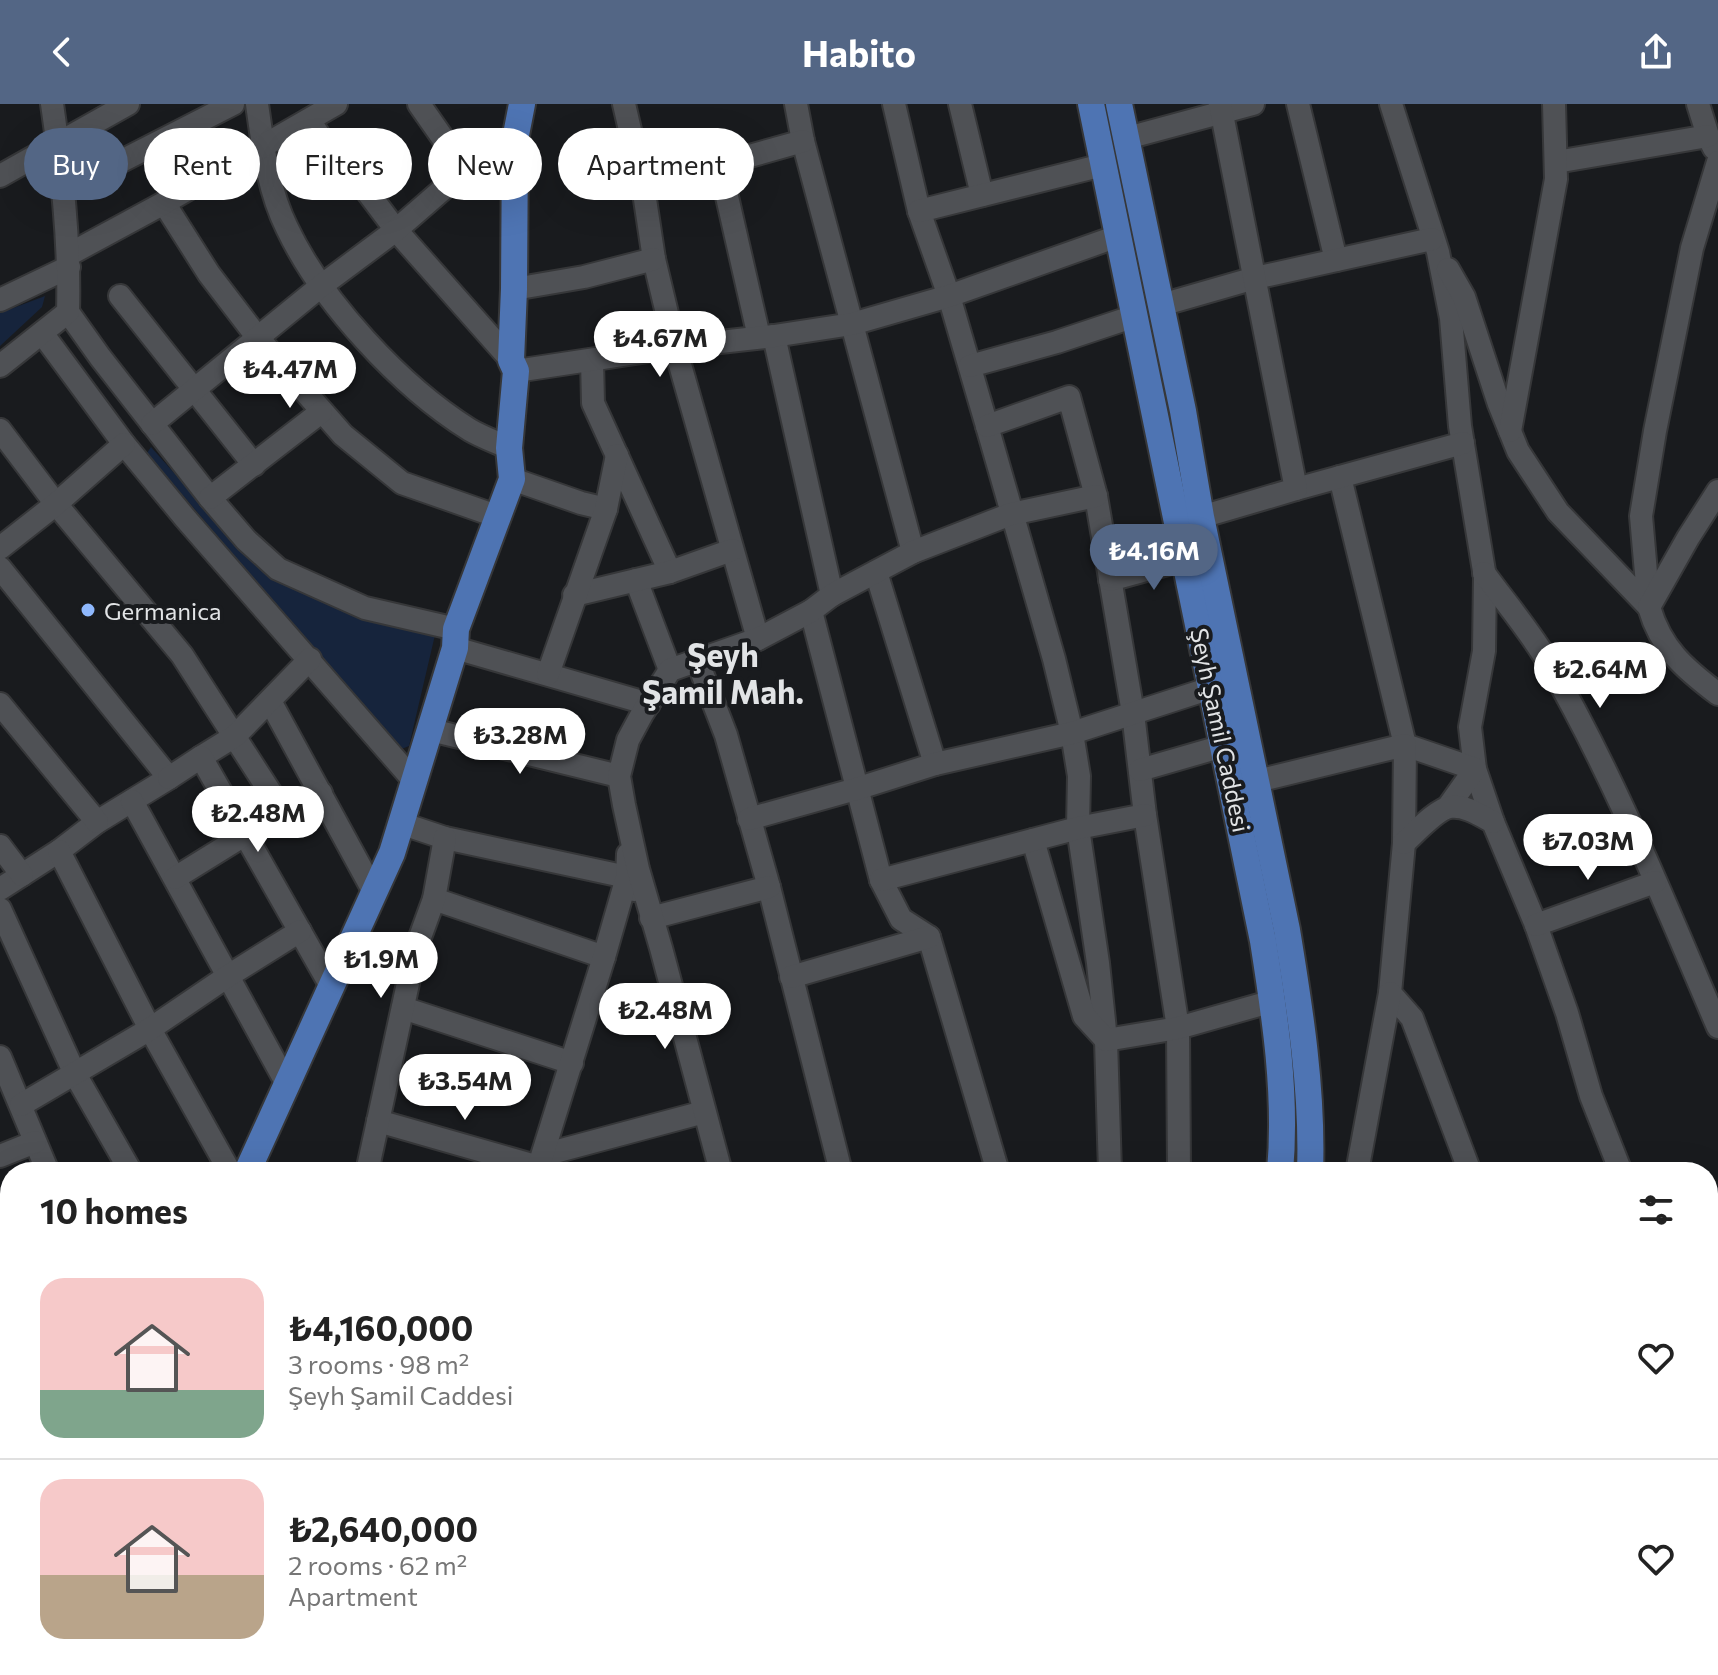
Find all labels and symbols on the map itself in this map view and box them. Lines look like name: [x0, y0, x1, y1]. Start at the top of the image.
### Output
pin: ₺4.67M: [595, 311, 725, 379]
pin: ₺4.47M: [225, 342, 355, 410]
pin: ₺4.16M: [1089, 524, 1219, 592]
place label: Germanica: [104, 596, 222, 625]
marker: Germanica: [79, 601, 97, 619]
street label: Şeyh Şamil Caddesi: [1185, 625, 1257, 835]
district label: Şeyh Şamil Mah.: [642, 634, 804, 711]
pin: ₺2.64M: [1535, 642, 1665, 710]
pin: ₺3.28M: [455, 708, 585, 776]
pin: ₺2.48M: [193, 786, 323, 854]
pin: ₺7.03M: [1523, 814, 1653, 882]
pin: ₺1.9M: [325, 932, 437, 1000]
pin: ₺2.48M: [600, 983, 730, 1051]
pin: ₺3.54M: [400, 1054, 530, 1122]

